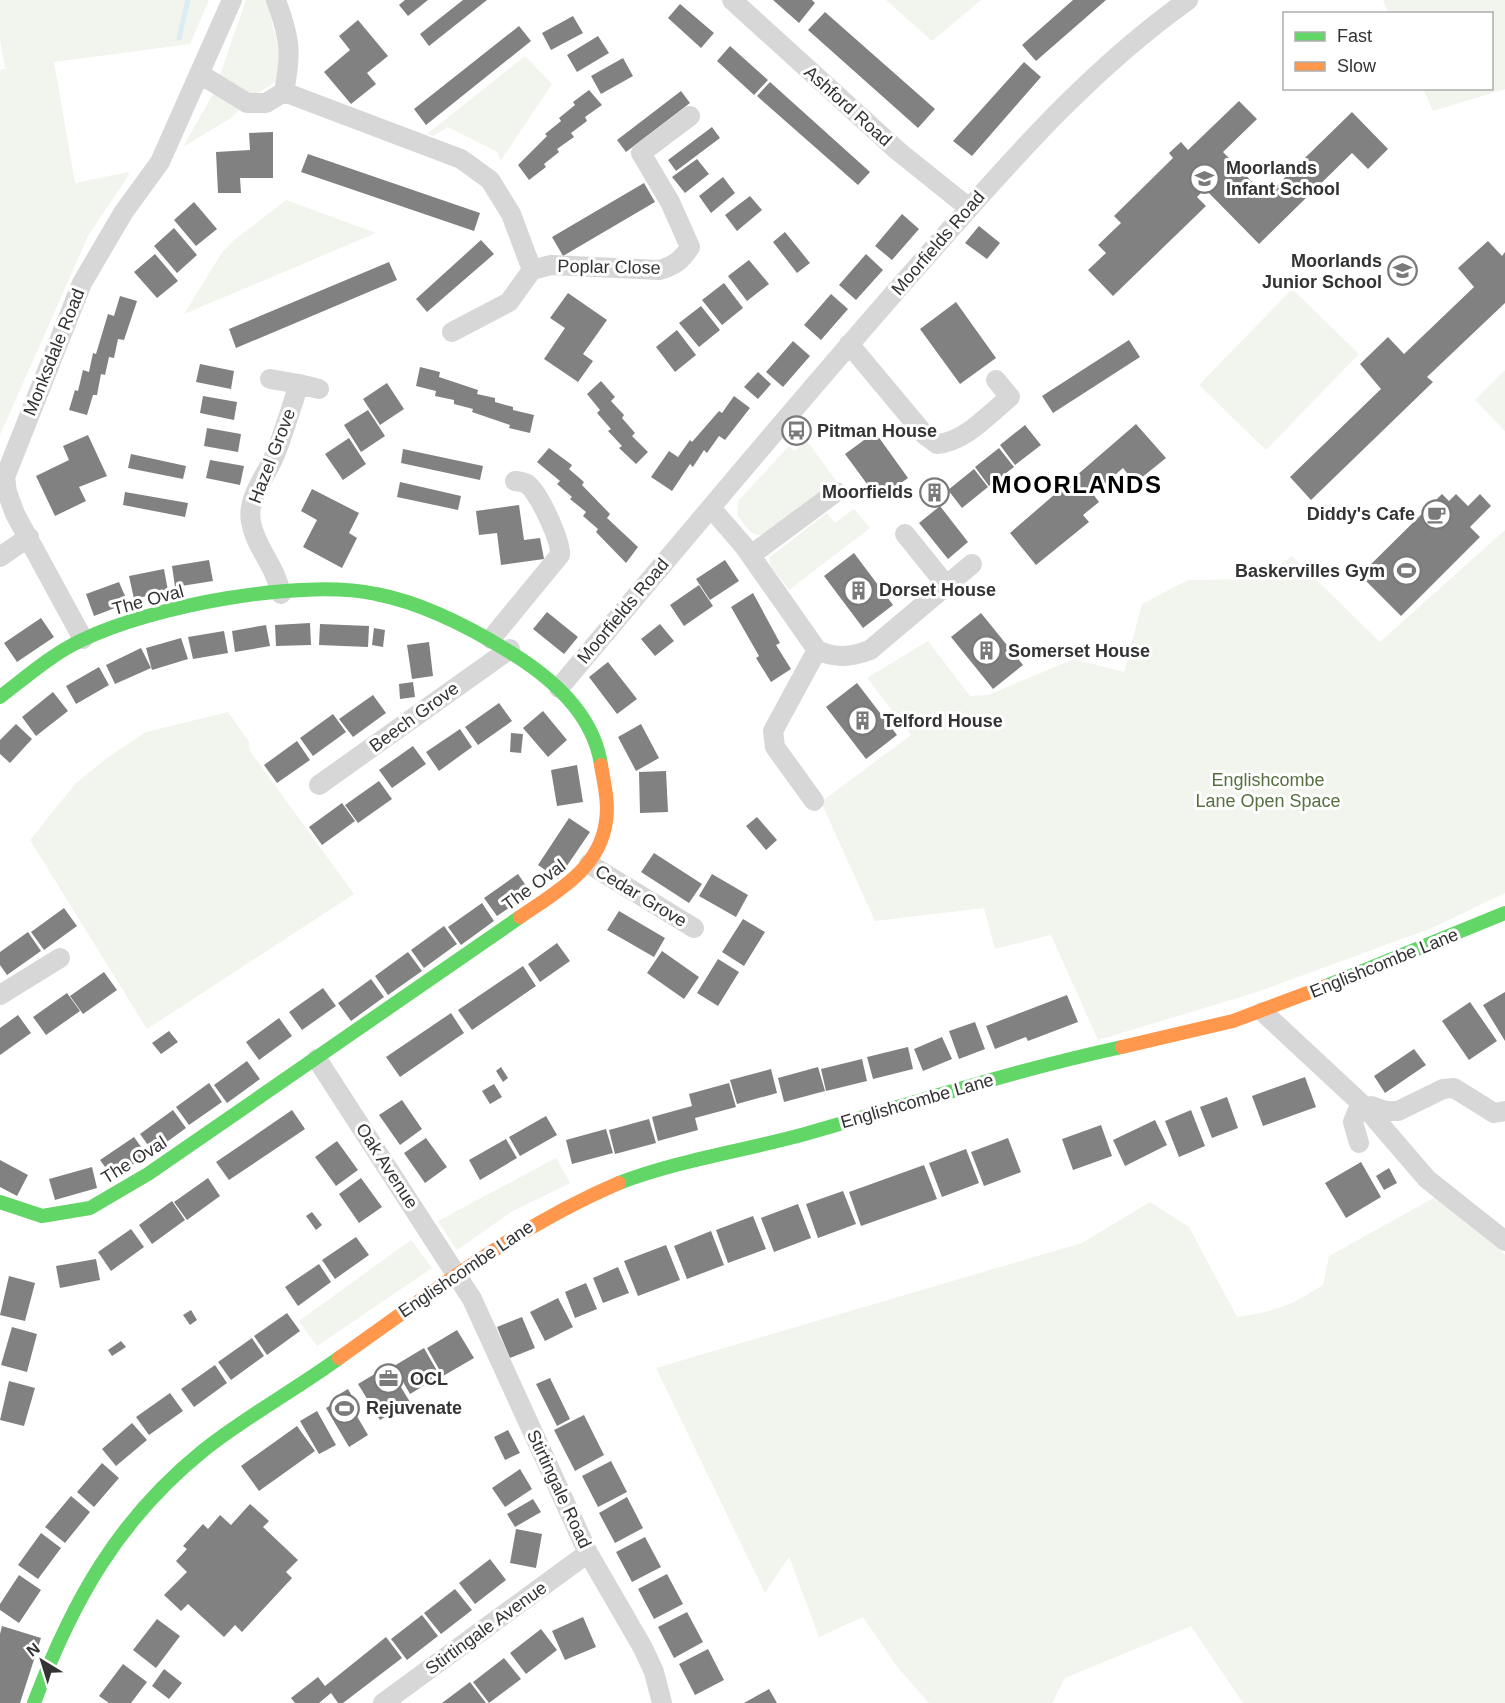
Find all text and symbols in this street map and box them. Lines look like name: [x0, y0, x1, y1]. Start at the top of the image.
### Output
legend: [1283, 12, 1493, 90]
text: Fast: [1337, 26, 1372, 46]
text: Slow: [1337, 56, 1377, 76]
street label: Ashford Road: [800, 62, 896, 150]
place label: Moorlands Infant School: [1226, 158, 1340, 199]
school or university icon: Moorlands Infant School: [1189, 162, 1221, 194]
street label: Moorfields Road: [887, 187, 989, 299]
place label: Moorlands Junior School: [1262, 251, 1382, 292]
school or university icon: Moorlands Junior School: [1387, 255, 1419, 287]
street label: Poplar Close: [557, 256, 661, 278]
street label: Monksdale Road: [19, 286, 89, 418]
street label: Hazel Grove: [245, 406, 299, 506]
bus stop icon: Pitman House: [780, 415, 812, 447]
place label: Pitman House: [817, 421, 937, 441]
district label: MOORLANDS: [992, 471, 1162, 498]
building icon: Moorfields: [918, 476, 950, 508]
place label: Moorfields: [822, 482, 913, 502]
cafe icon: Diddy's Cafe: [1420, 498, 1452, 530]
place label: Diddy's Cafe: [1307, 504, 1415, 524]
street label: Moorfields Road: [573, 554, 673, 668]
sports icon: Baskervilles Gym: [1390, 555, 1422, 587]
place label: Baskervilles Gym: [1235, 561, 1385, 581]
building icon: Dorset House: [842, 574, 874, 606]
place label: Dorset House: [879, 580, 996, 600]
street label: The Oval: [110, 581, 186, 619]
building icon: Somerset House: [971, 635, 1003, 667]
place label: Somerset House: [1008, 641, 1150, 661]
street label: Beech Grove: [366, 678, 462, 756]
building icon: Telford House: [846, 705, 878, 737]
place label: Telford House: [883, 711, 1003, 731]
park label: Englishcombe Lane Open Space: [1195, 770, 1341, 811]
street label: The Oval: [499, 855, 569, 915]
street label: Cedar Grove: [592, 861, 690, 931]
street label: Englishcombe Lane: [1307, 924, 1461, 1002]
street label: Englishcombe Lane: [838, 1070, 996, 1132]
street label: Oak Avenue: [352, 1120, 422, 1212]
street label: The Oval: [98, 1132, 170, 1188]
street label: Englishcombe Lane: [395, 1217, 537, 1321]
office icon: OCL: [373, 1363, 405, 1395]
place label: OCL: [410, 1369, 448, 1389]
sports icon: Rejuvenate: [329, 1392, 361, 1424]
place label: Rejuvenate: [366, 1398, 462, 1418]
street label: Stirtingale Road: [523, 1427, 595, 1551]
street label: Stirtingale Avenue: [422, 1577, 550, 1679]
north arrow: [12, 1631, 72, 1691]
text: N: [23, 1639, 43, 1660]

